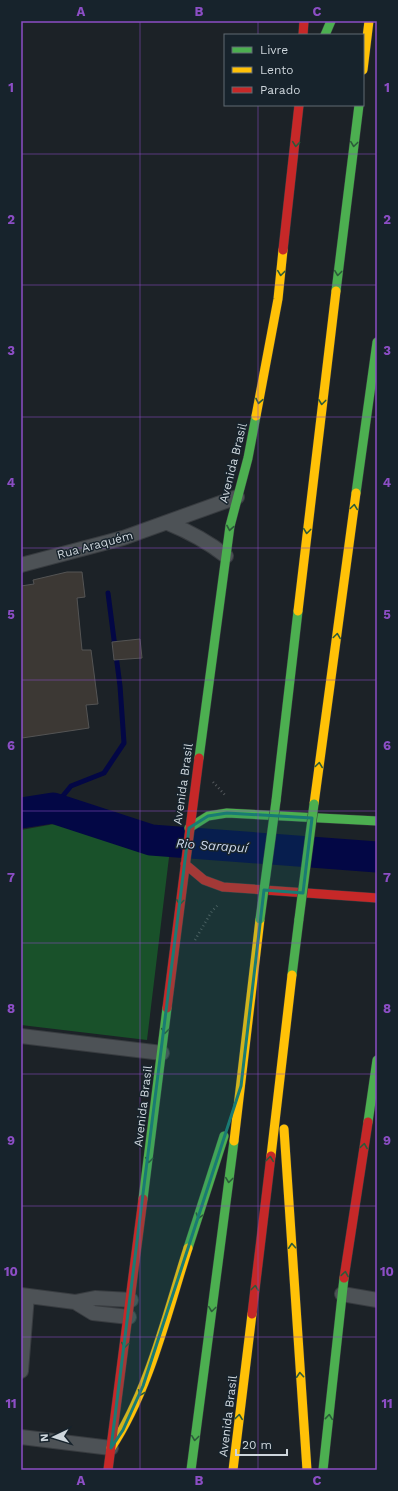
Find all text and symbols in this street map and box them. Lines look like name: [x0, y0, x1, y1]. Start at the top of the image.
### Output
text: A: [77, 4, 86, 19]
text: B: [195, 4, 204, 19]
text: C: [313, 4, 322, 19]
legend: [224, 34, 364, 106]
text: Livre: [260, 43, 288, 57]
text: Lento: [260, 63, 294, 77]
text: 1: [8, 80, 14, 95]
text: 1: [384, 80, 390, 95]
text: Parado: [260, 83, 300, 97]
one-way arrow: [291, 141, 300, 147]
one-way arrow: [350, 141, 359, 147]
text: 2: [7, 212, 15, 227]
text: 2: [383, 212, 391, 227]
one-way arrow: [277, 270, 286, 276]
one-way arrow: [334, 270, 343, 276]
text: 3: [7, 343, 15, 358]
text: 3: [383, 343, 391, 358]
one-way arrow: [256, 398, 264, 404]
one-way arrow: [318, 399, 327, 405]
street label: Avenida Brasil: [216, 421, 250, 504]
text: 4: [7, 475, 16, 490]
text: 4: [383, 475, 392, 490]
one-way arrow: [349, 504, 358, 510]
one-way arrow: [226, 524, 235, 531]
street label: Rua Araquém: [55, 528, 135, 562]
one-way arrow: [303, 528, 312, 534]
text: 5: [7, 607, 15, 622]
text: 5: [383, 607, 391, 622]
one-way arrow: [332, 633, 341, 639]
text: 6: [7, 738, 15, 753]
text: 6: [383, 738, 391, 753]
street label: Avenida Brasil: [170, 742, 196, 826]
one-way arrow: [314, 762, 323, 768]
water label: Rio Sarapuí: [176, 836, 250, 856]
text: 7: [7, 870, 15, 885]
text: 7: [383, 870, 391, 885]
one-way arrow: [176, 899, 185, 905]
text: 8: [7, 1001, 15, 1016]
text: 8: [383, 1001, 391, 1016]
one-way arrow: [161, 1028, 170, 1034]
street label: Avenida Brasil: [131, 1064, 155, 1148]
text: 9: [7, 1133, 15, 1148]
text: 9: [383, 1133, 391, 1148]
one-way arrow: [359, 1143, 368, 1149]
one-way arrow: [266, 1156, 275, 1162]
one-way arrow: [144, 1157, 153, 1163]
one-way arrow: [225, 1177, 234, 1183]
one-way arrow: [195, 1212, 203, 1219]
one-way arrow: [287, 1242, 296, 1249]
text: 10: [4, 1264, 18, 1279]
text: 10: [380, 1264, 394, 1279]
one-way arrow: [340, 1271, 349, 1277]
one-way arrow: [250, 1285, 259, 1291]
one-way arrow: [208, 1306, 217, 1312]
one-way arrow: [121, 1342, 130, 1348]
one-way arrow: [295, 1372, 304, 1378]
street label: Avenida Brasil: [216, 1374, 240, 1458]
one-way arrow: [137, 1389, 145, 1396]
text: 11: [5, 1396, 17, 1411]
text: 11: [381, 1396, 393, 1411]
one-way arrow: [235, 1414, 244, 1420]
one-way arrow: [324, 1414, 333, 1420]
north arrow: [34, 1417, 74, 1457]
scale bar: [236, 1431, 287, 1457]
text: N: [38, 1433, 51, 1442]
one-way arrow: [191, 1435, 200, 1441]
text: 20 m: [242, 1438, 272, 1452]
text: A: [77, 1473, 86, 1488]
text: B: [195, 1473, 204, 1488]
text: C: [313, 1473, 322, 1488]

